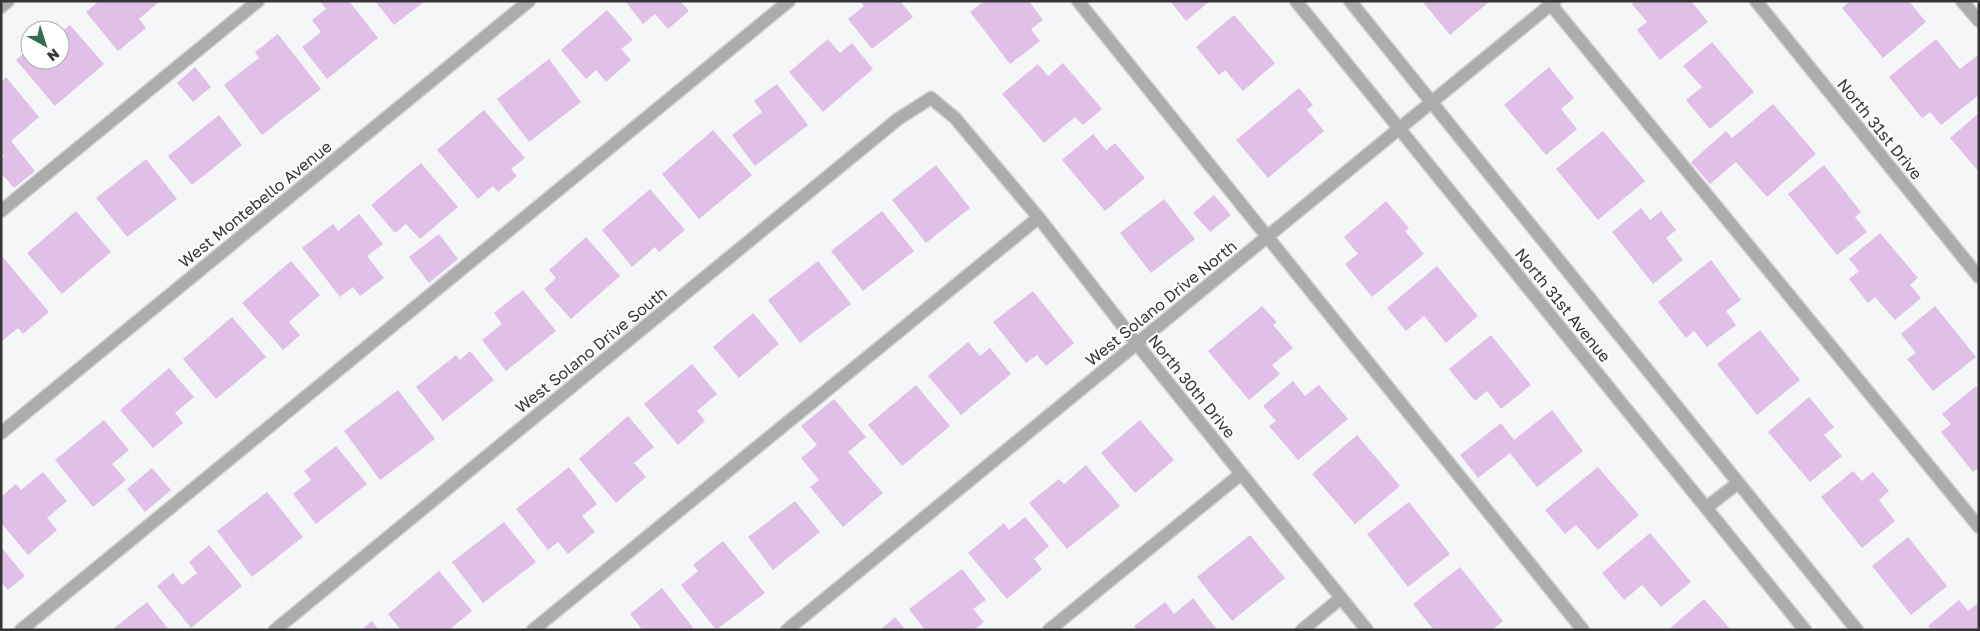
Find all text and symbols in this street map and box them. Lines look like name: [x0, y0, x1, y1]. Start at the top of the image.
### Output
north arrow: [20, 20, 70, 70]
text: N: [44, 46, 63, 65]
street label: North 31st Drive: [1833, 74, 1927, 184]
street label: West Montebello Avenue: [175, 136, 335, 272]
street label: West Solano Drive North: [1081, 236, 1241, 370]
street label: North 31st Avenue: [1511, 244, 1615, 366]
street label: West Solano Drive South: [511, 283, 671, 417]
street label: North 30th Drive: [1144, 330, 1240, 442]

